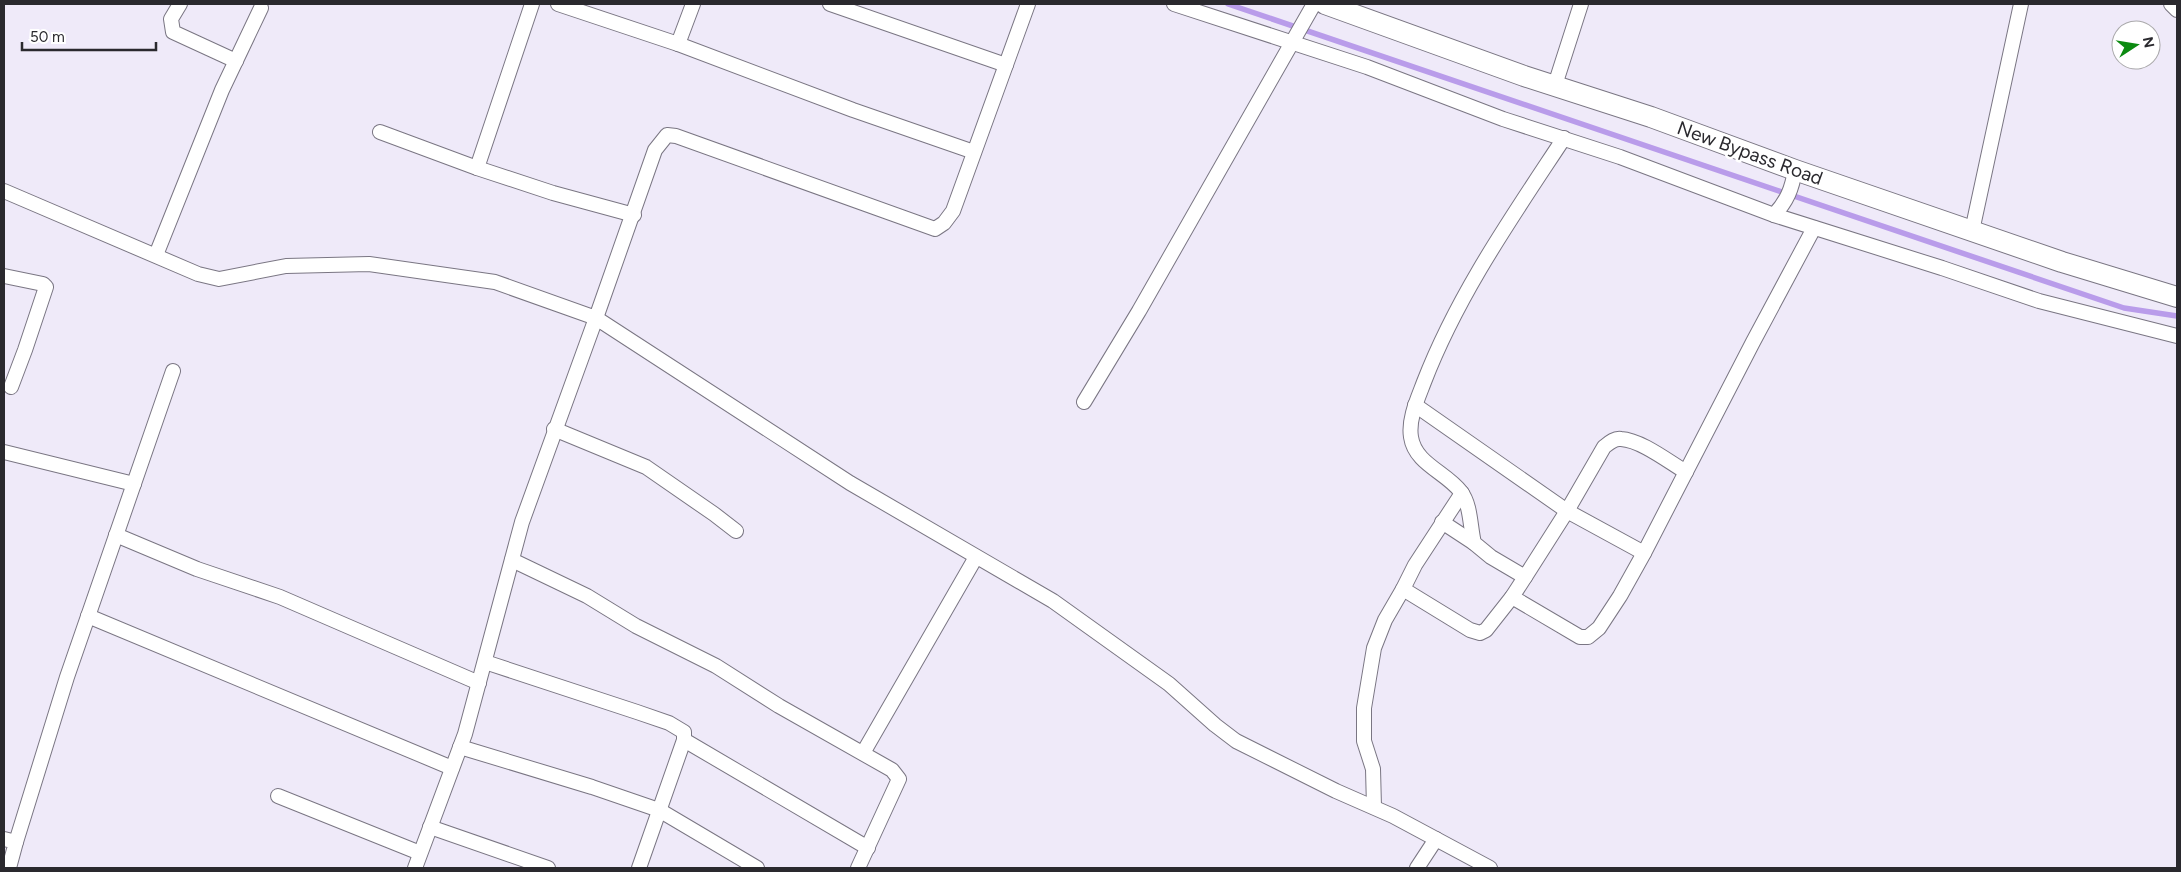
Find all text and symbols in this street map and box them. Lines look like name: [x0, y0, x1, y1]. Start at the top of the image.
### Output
scale bar: [22, 20, 156, 52]
north arrow: [2111, 20, 2161, 70]
text: 50 m: [30, 28, 65, 46]
text: N: [2139, 35, 2158, 49]
street label: New Bypass Road: [1674, 116, 1826, 190]

